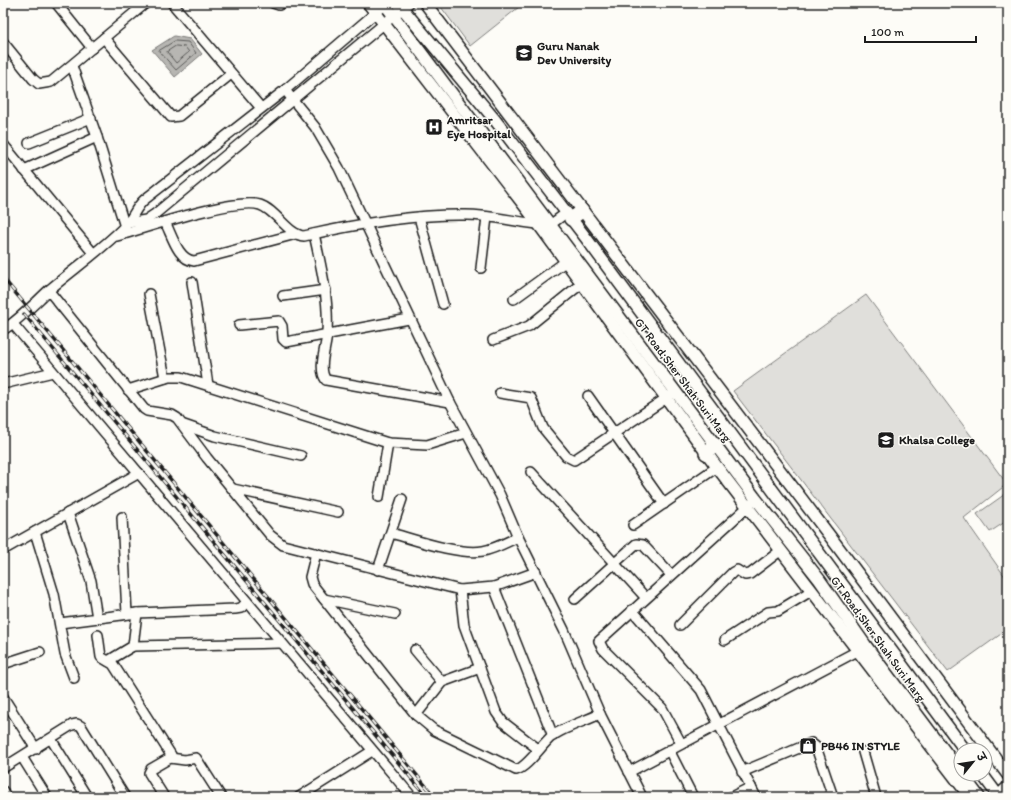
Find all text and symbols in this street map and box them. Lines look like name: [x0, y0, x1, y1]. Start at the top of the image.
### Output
scale bar: [865, 18, 976, 44]
text: 100 m: [871, 25, 904, 39]
place label: Guru Nanak Dev University: [537, 39, 611, 68]
school or university icon: Guru Nanak Dev University: [514, 43, 534, 63]
place label: Amritsar Eye Hospital: [446, 113, 512, 142]
hospital icon: Amritsar Eye Hospital: [424, 117, 444, 137]
street label: GT Road;Sher Shah Suri Marg: [632, 315, 735, 445]
school or university icon: Khalsa College: [876, 430, 896, 450]
place label: Khalsa College: [899, 433, 975, 448]
street label: GT Road;Sher Shah Suri Marg: [828, 574, 929, 705]
shop icon: PB46 IN STYLE: [798, 736, 818, 756]
place label: PB46 IN STYLE: [821, 739, 900, 753]
north arrow: [953, 742, 993, 782]
text: उ: [973, 750, 990, 765]

